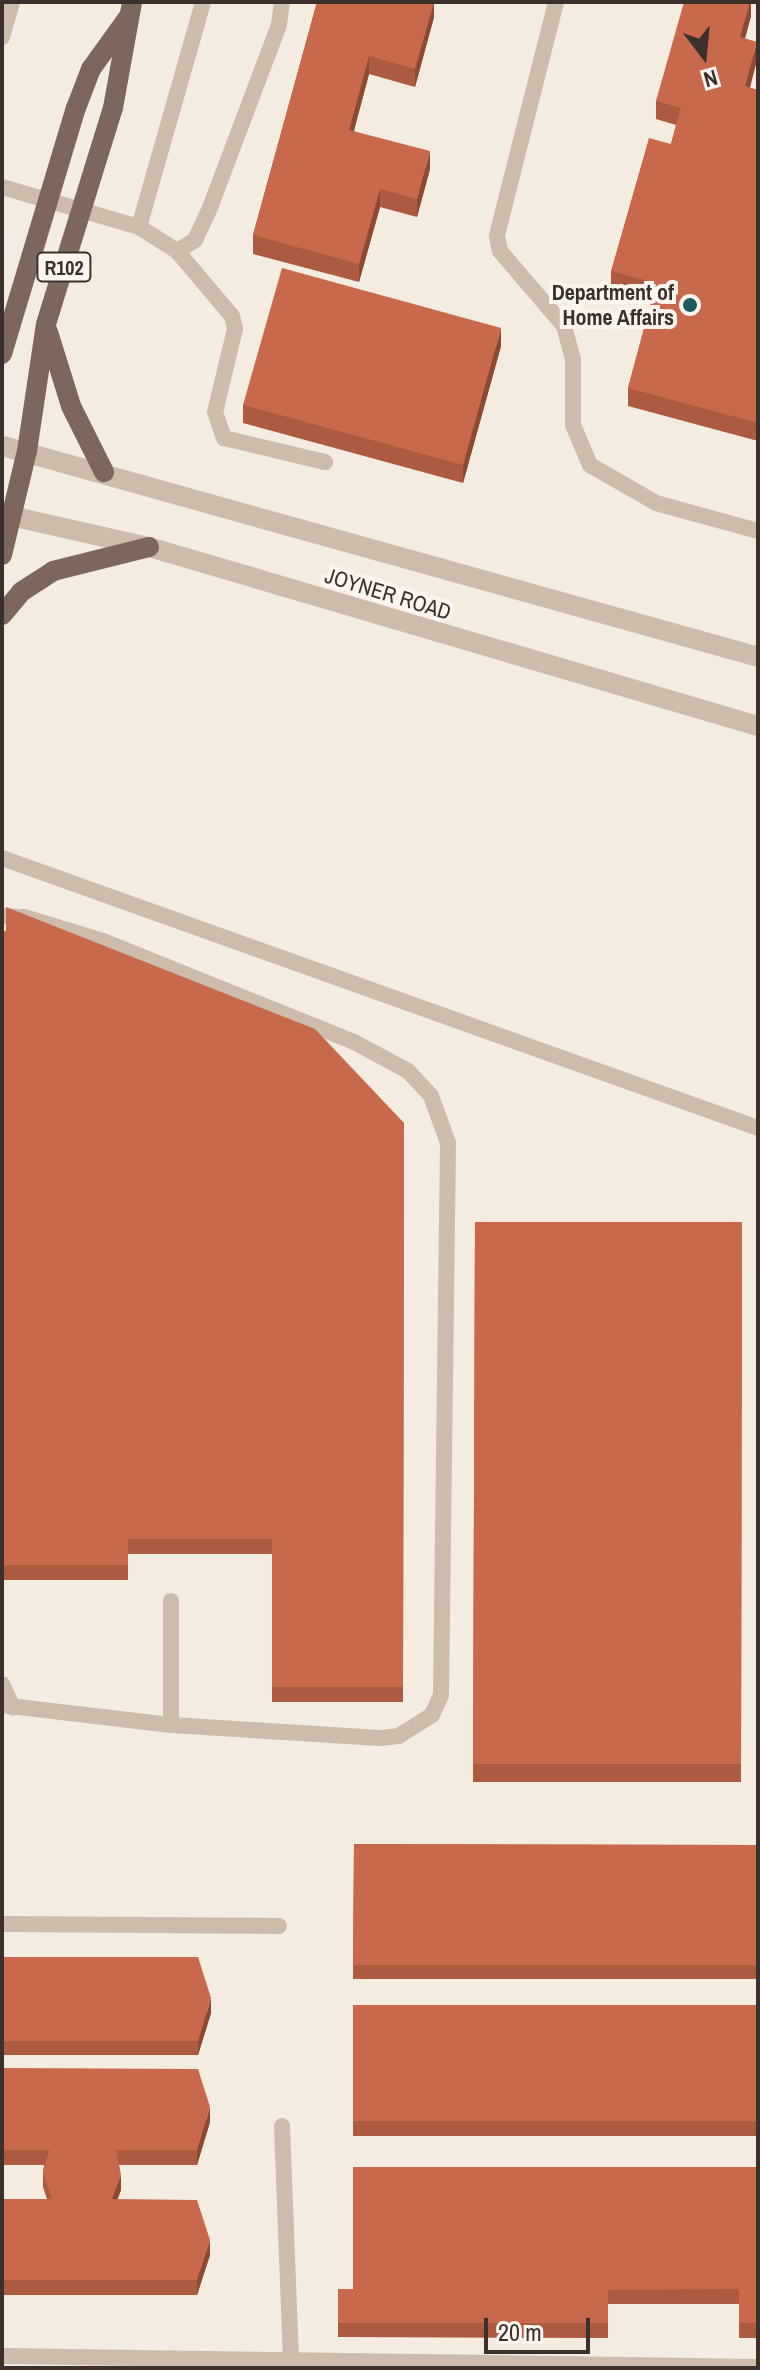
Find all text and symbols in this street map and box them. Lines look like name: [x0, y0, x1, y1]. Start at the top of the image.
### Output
north arrow: [664, 16, 744, 96]
text: N: [700, 63, 721, 95]
road number: R102: [36, 251, 92, 283]
place label: Department of Home Affairs: [552, 279, 674, 330]
marker: Department of Home Affairs: [681, 296, 699, 314]
street label: JOYNER ROAD: [322, 562, 454, 626]
scale bar: [488, 2302, 594, 2352]
text: 20 m: [498, 2316, 542, 2348]

